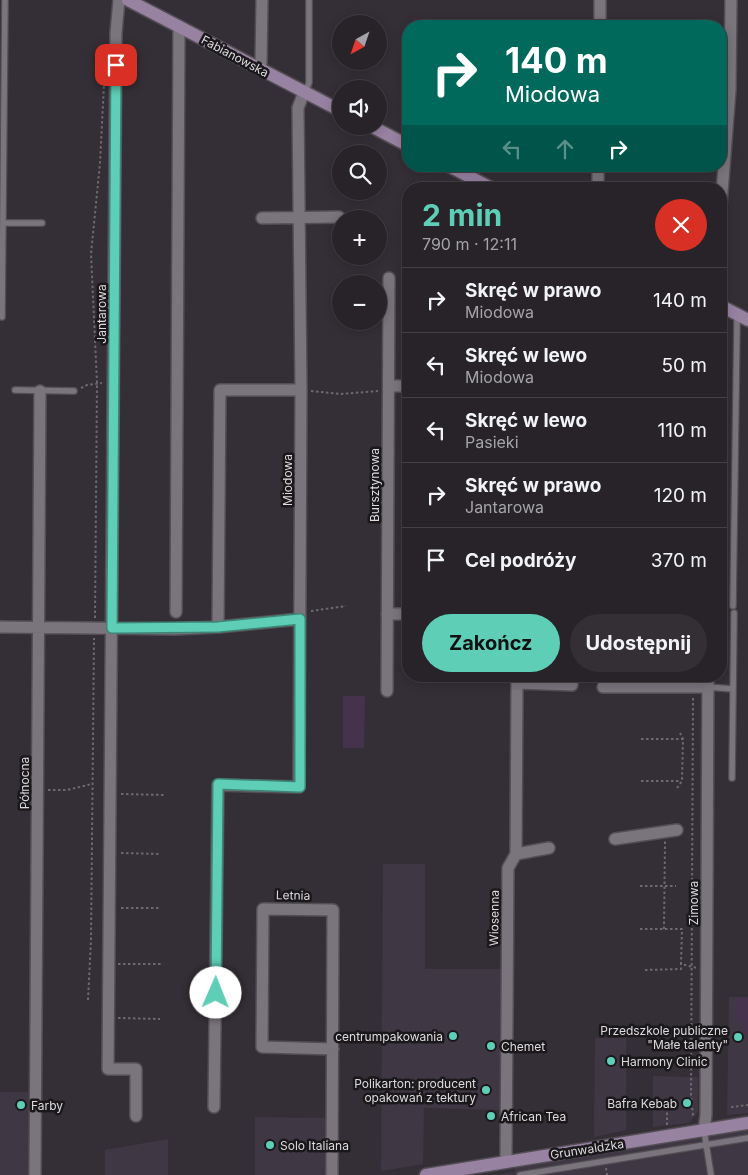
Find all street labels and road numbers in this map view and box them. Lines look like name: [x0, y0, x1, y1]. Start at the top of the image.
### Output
street label: Fabianowska: [199, 32, 271, 80]
street label: Jantarowa: [94, 284, 109, 344]
street label: Bursztynowa: [367, 448, 382, 522]
street label: Miodowa: [280, 454, 295, 506]
street label: Północna: [17, 757, 32, 809]
street label: Zimowa: [686, 881, 701, 925]
street label: Letnia: [276, 887, 310, 903]
street label: Wiosenna: [486, 890, 502, 946]
street label: Grunwaldzka: [549, 1136, 625, 1162]

